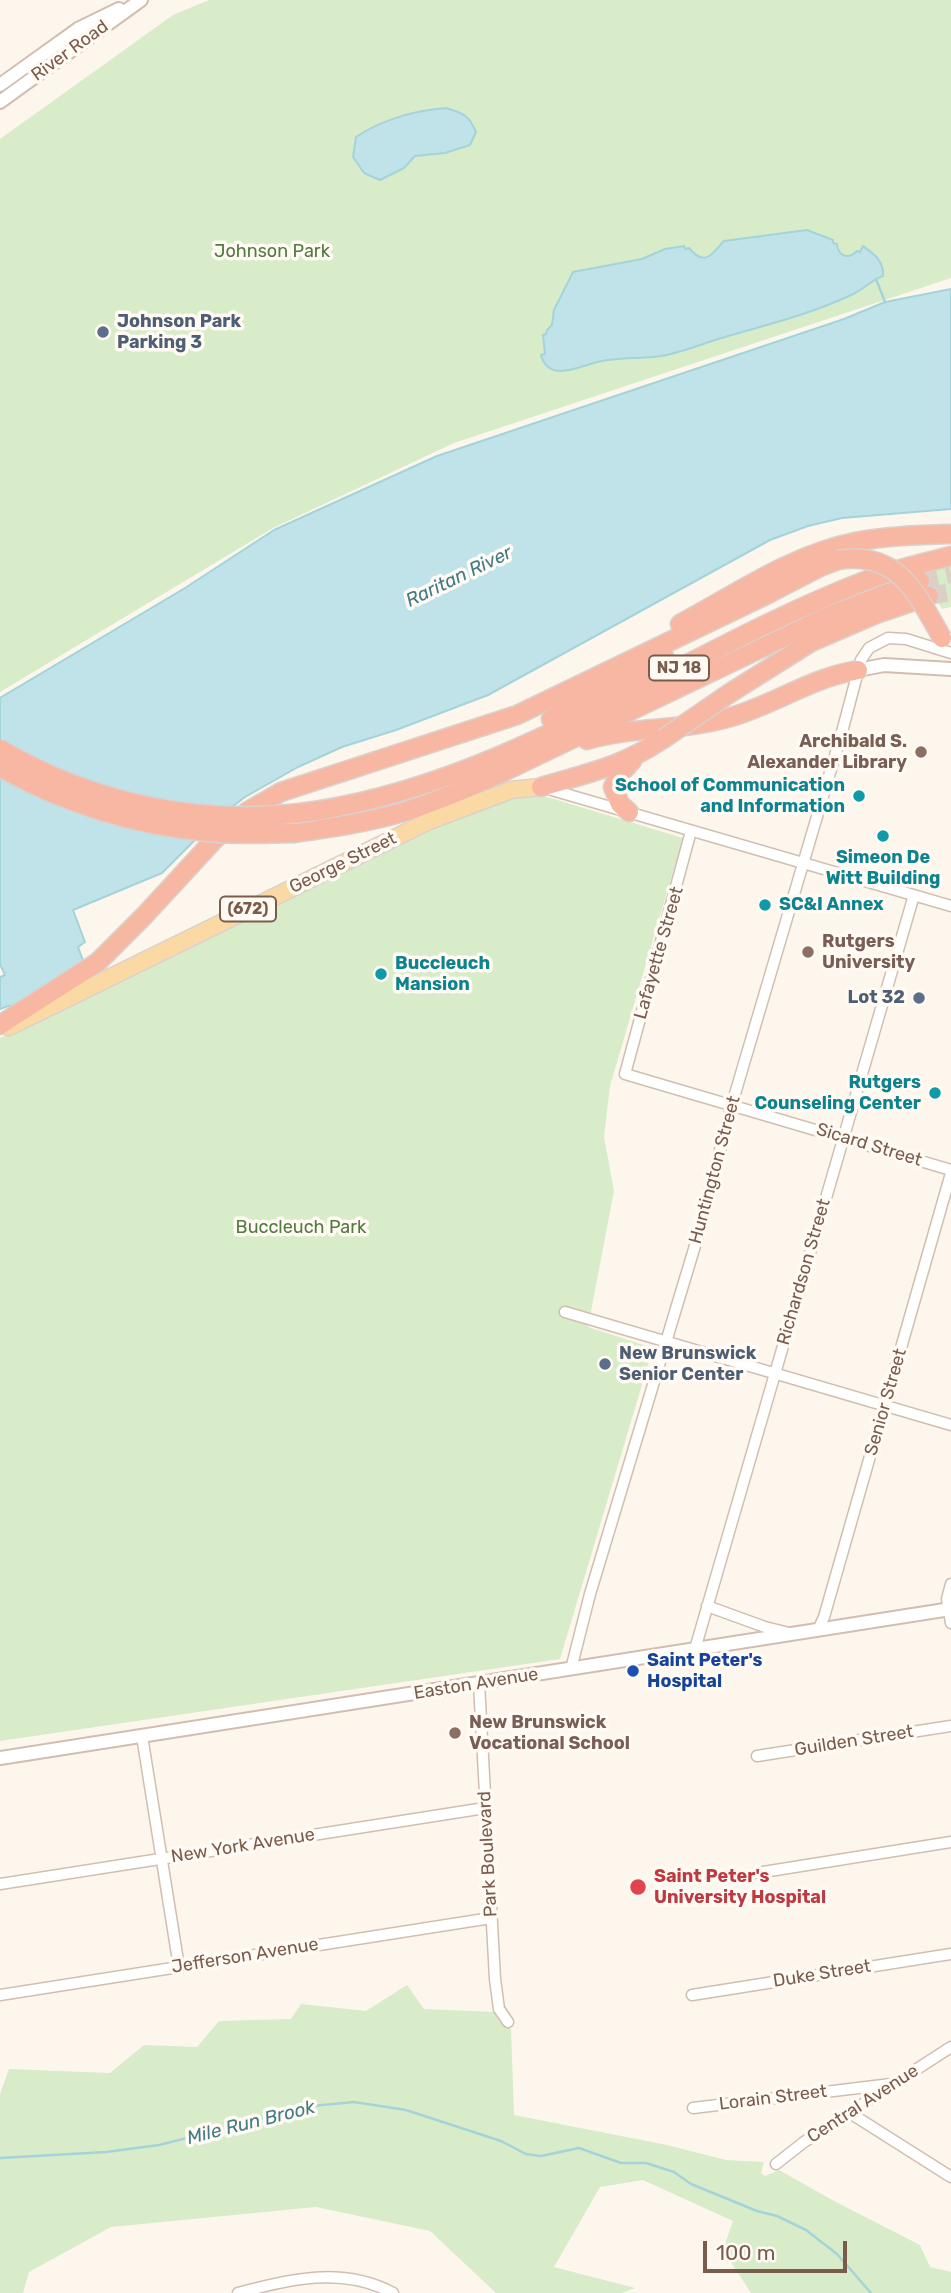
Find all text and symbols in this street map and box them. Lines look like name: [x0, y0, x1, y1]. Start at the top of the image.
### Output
street label: River Road: [27, 16, 113, 86]
park label: Johnson Park: [214, 241, 330, 263]
place label: Johnson Park Parking 3: [117, 311, 241, 354]
marker: Johnson Park Parking 3: [95, 324, 111, 340]
water label: Raritan River: [402, 541, 516, 613]
road number: NJ 18: [649, 656, 709, 680]
place label: Archibald S. Alexander Library: [747, 731, 907, 774]
marker: Archibald S. Alexander Library: [913, 744, 929, 760]
place label: School of Communication and Information: [615, 775, 845, 818]
marker: School of Communication and Information: [851, 788, 867, 804]
street label: George Street: [286, 828, 400, 898]
marker: Simeon De Witt Building: [875, 828, 891, 844]
place label: Simeon De Witt Building: [826, 847, 940, 890]
street label: Lafayette Street: [630, 884, 688, 1022]
place label: SC&I Annex: [779, 894, 884, 916]
road number: (672): [220, 897, 276, 922]
marker: SC&I Annex: [757, 897, 773, 913]
place label: Rutgers University: [822, 931, 915, 974]
marker: Rutgers University: [800, 944, 816, 960]
place label: Buccleuch Mansion: [395, 953, 490, 996]
marker: Buccleuch Mansion: [373, 966, 389, 982]
place label: Lot 32: [848, 987, 905, 1009]
marker: Lot 32: [911, 990, 927, 1006]
place label: Rutgers Counseling Center: [754, 1072, 921, 1114]
marker: Rutgers Counseling Center: [927, 1085, 943, 1101]
street label: Huntington Street: [685, 1094, 745, 1246]
street label: Sicard Street: [814, 1119, 924, 1171]
street label: Richardson Street: [773, 1196, 835, 1348]
park label: Buccleuch Park: [236, 1217, 366, 1239]
place label: New Brunswick Senior Center: [619, 1343, 756, 1386]
street label: Senior Street: [860, 1346, 912, 1458]
marker: New Brunswick Senior Center: [597, 1356, 613, 1372]
place label: Saint Peter's Hospital: [647, 1650, 762, 1692]
street label: Easton Avenue: [412, 1663, 540, 1705]
marker: Saint Peter's Hospital: [625, 1663, 641, 1679]
place label: New Brunswick Vocational School: [469, 1712, 630, 1754]
street label: Guilden Street: [793, 1721, 915, 1761]
marker: New Brunswick Vocational School: [447, 1725, 463, 1741]
street label: Park Boulevard: [474, 1790, 502, 1918]
street label: New York Avenue: [170, 1824, 316, 1868]
place label: Saint Peter's University Hospital: [654, 1866, 826, 1909]
marker: Saint Peter's University Hospital: [628, 1877, 648, 1897]
street label: Jefferson Avenue: [170, 1934, 320, 1978]
street label: Duke Street: [772, 1956, 872, 1992]
street label: Central Avenue: [803, 2060, 923, 2148]
street label: Lorain Street: [718, 2081, 828, 2115]
water label: Mile Run Brook: [185, 2096, 317, 2150]
scale bar: [706, 2226, 850, 2270]
text: 100 m: [716, 2240, 775, 2265]

